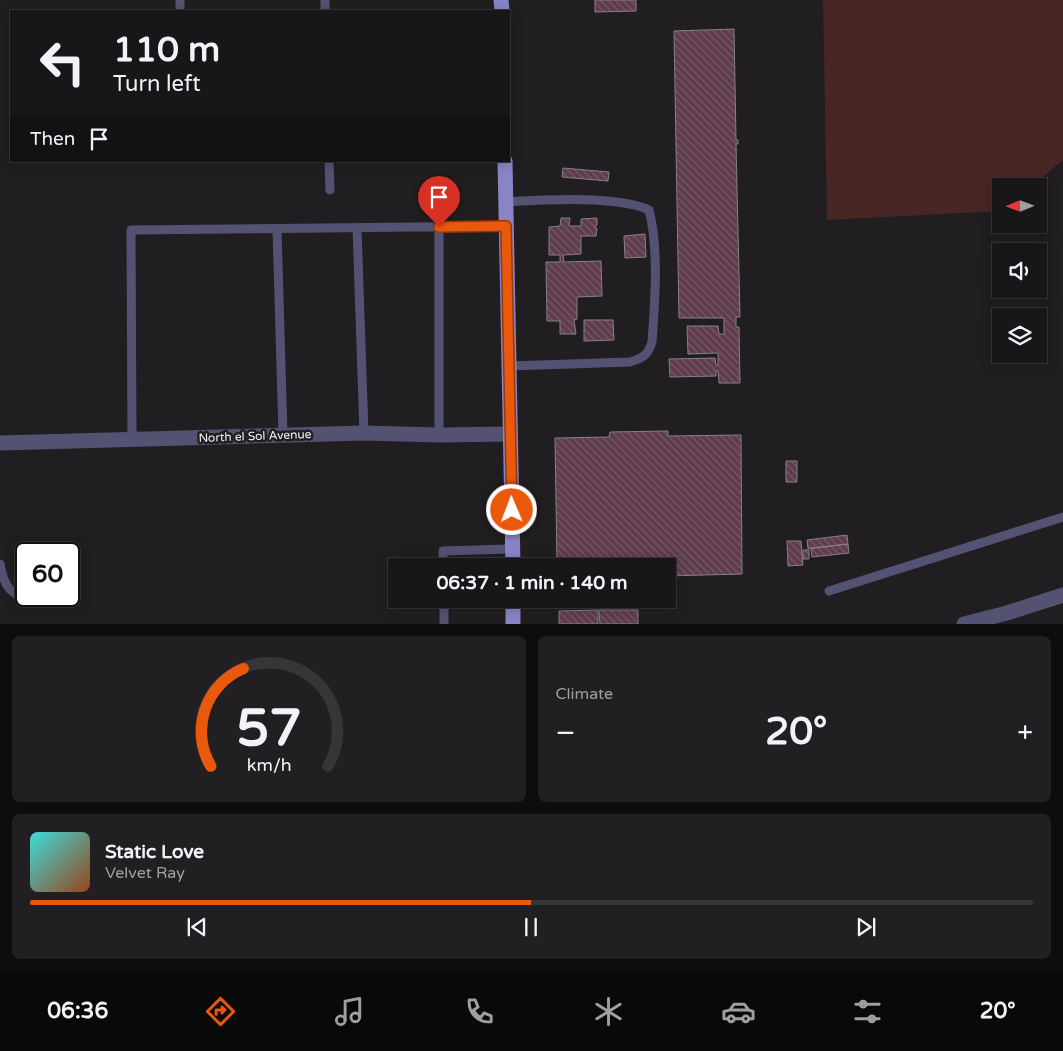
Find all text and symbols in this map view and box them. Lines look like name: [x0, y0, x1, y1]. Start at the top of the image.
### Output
text: 110 m: [113, 29, 220, 71]
icon: left: [30, 30, 95, 95]
text: Turn left: [113, 71, 201, 97]
icon: arrive: [85, 125, 113, 153]
text: Then: [30, 128, 75, 150]
pin: [418, 176, 460, 227]
north arrow: [992, 178, 1048, 232]
map controls: [992, 178, 1047, 363]
icon: arrive: [425, 183, 453, 211]
button: sound: [992, 243, 1047, 298]
button: layers: [992, 308, 1047, 363]
street label: North el Sol Avenue: [198, 427, 312, 445]
position arrow: [485, 483, 537, 535]
speed limit sign: 60: [15, 542, 80, 607]
text: 06:37 · 1 min · 140 m: [436, 572, 628, 594]
text: Climate: [556, 684, 613, 704]
text: 57: [236, 697, 301, 760]
text: 20°: [765, 709, 827, 755]
text: −: [556, 716, 575, 750]
text: +: [1017, 716, 1033, 750]
text: km/h: [246, 755, 291, 776]
text: Static Love: [105, 841, 204, 863]
text: Velvet Ray: [105, 863, 185, 883]
icon: previous: [183, 913, 211, 941]
icon: pause: [517, 913, 545, 941]
icon: next: [852, 913, 880, 941]
icon: directions: [203, 994, 238, 1029]
icon: music: [332, 994, 367, 1029]
icon: phone: [462, 994, 497, 1029]
icon: climate: [591, 994, 626, 1029]
icon: car: [721, 994, 756, 1029]
icon: filters: [850, 994, 885, 1029]
text: 06:36: [47, 998, 108, 1024]
text: 20°: [980, 998, 1016, 1024]

